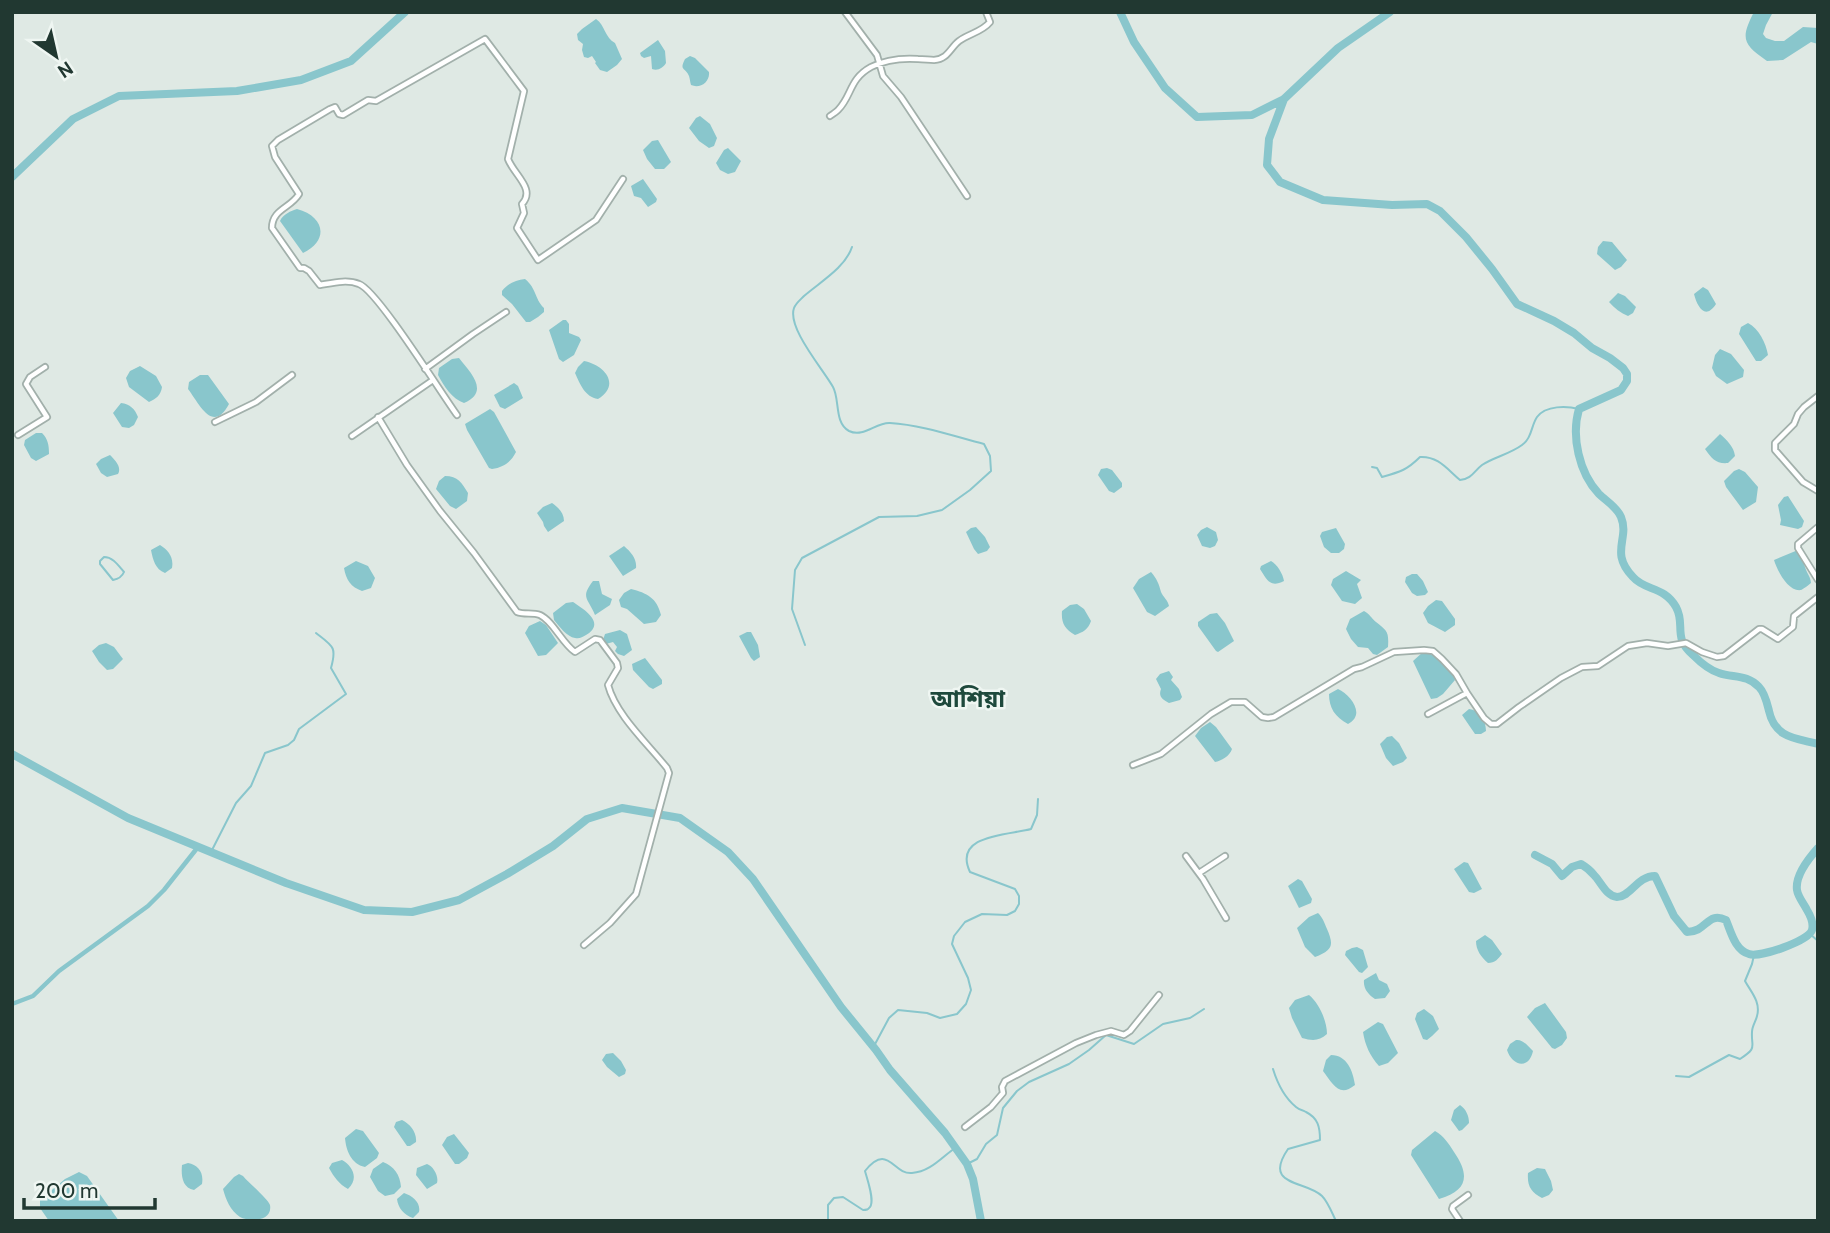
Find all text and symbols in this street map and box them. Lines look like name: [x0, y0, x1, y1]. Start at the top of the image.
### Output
north arrow: [21, 21, 91, 91]
text: N: [53, 56, 77, 83]
district label: আশিয়া: [930, 684, 1006, 713]
scale bar: [24, 1166, 156, 1210]
text: 200 m: [35, 1178, 98, 1203]

